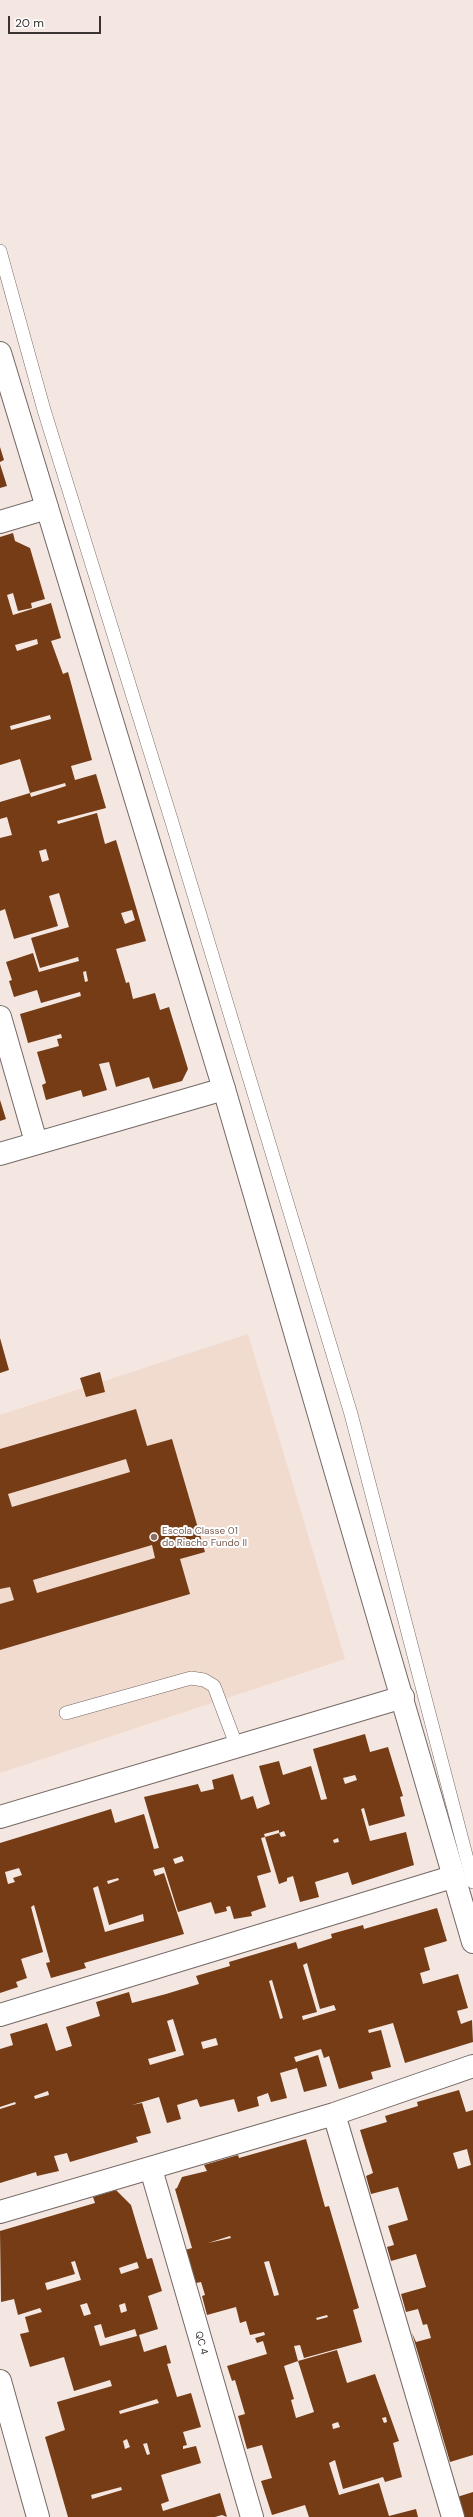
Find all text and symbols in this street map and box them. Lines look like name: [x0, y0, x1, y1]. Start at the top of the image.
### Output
scale bar: [10, 8, 103, 34]
text: 20 m: [15, 15, 44, 31]
place label: Escola Classe 01 do Riacho Fundo II: [162, 1525, 247, 1548]
marker: Escola Classe 01 do Riacho Fundo II: [149, 1532, 159, 1542]
street label: QC 4: [192, 2330, 210, 2356]

